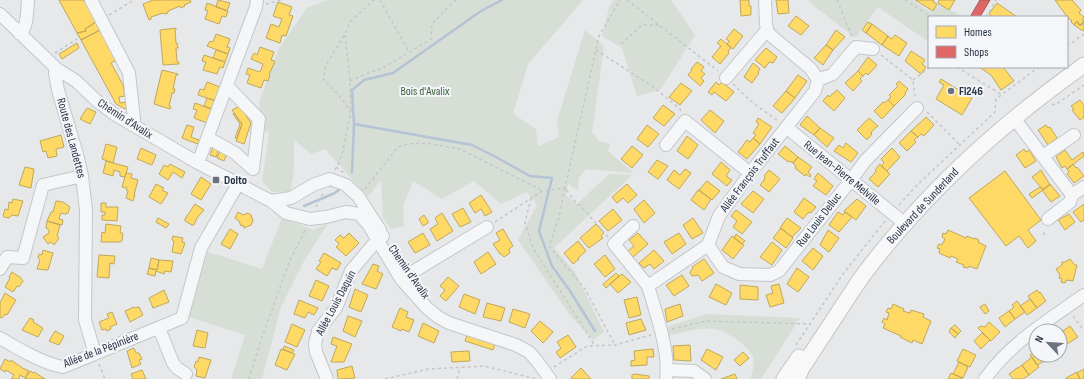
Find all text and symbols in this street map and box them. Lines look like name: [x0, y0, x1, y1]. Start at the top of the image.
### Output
legend: [928, 16, 1068, 68]
text: Homes: [964, 25, 992, 40]
text: Shops: [964, 45, 989, 60]
park label: Bois d'Avalix: [401, 84, 450, 99]
place label: Fl246: [959, 84, 983, 99]
marker: Fl246: [946, 86, 956, 96]
street label: Route des Landettes: [53, 96, 89, 180]
street label: Chemin d'Avalix: [95, 96, 156, 143]
street label: Allée François Truffaut: [716, 134, 783, 216]
street label: Rue Jean-Pierre Melville: [800, 137, 884, 209]
street label: Boulevard de Sunderland: [884, 165, 962, 247]
place label: Dolto: [224, 173, 247, 188]
marker: Dolto: [211, 175, 221, 185]
street label: Rue Louis Delluc: [793, 190, 845, 250]
street label: Chemin d'Avalix: [385, 242, 433, 302]
street label: Allée Louis Daquin: [312, 268, 359, 339]
north arrow: [1028, 323, 1068, 363]
street label: Allée de la Pépinière: [60, 329, 141, 372]
text: N: [1032, 333, 1047, 344]

